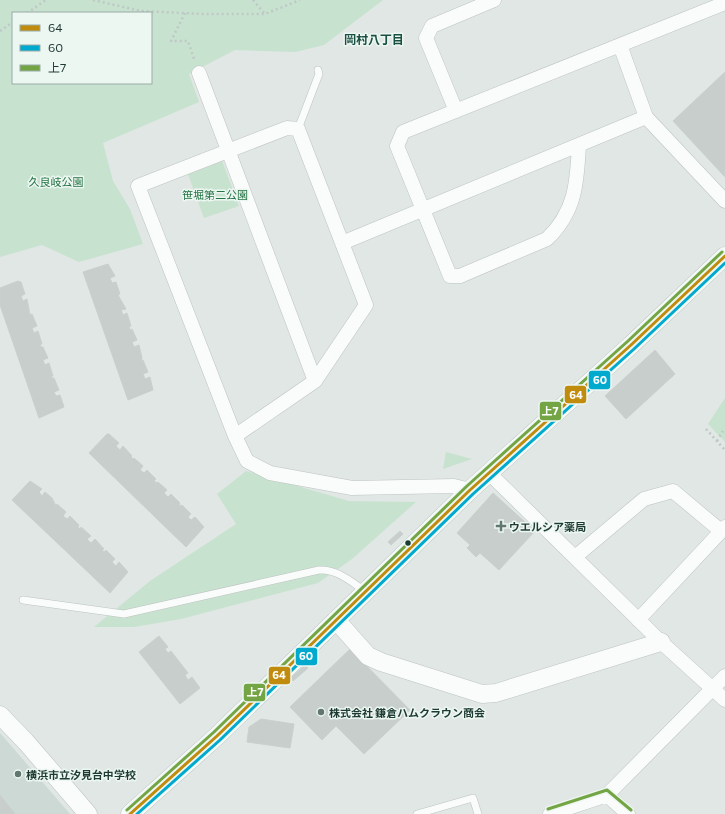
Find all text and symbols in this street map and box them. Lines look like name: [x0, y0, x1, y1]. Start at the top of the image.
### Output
legend: [12, 12, 152, 84]
text: 64: [48, 20, 62, 34]
district label: 岡村八丁目: [344, 32, 404, 46]
text: 60: [48, 40, 63, 54]
text: 上7: [48, 60, 66, 74]
park label: 久良岐公園: [29, 175, 84, 188]
park label: 笹堀第二公園: [182, 188, 248, 201]
line badge: 60: [588, 370, 611, 390]
text: 60: [593, 373, 607, 386]
line badge: 64: [564, 385, 587, 404]
text: 64: [569, 388, 583, 401]
line badge: 上7: [539, 401, 562, 421]
text: 上7: [541, 404, 559, 417]
place label: ウエルシア薬局: [509, 520, 586, 533]
marker: ウエルシア薬局: [496, 521, 506, 531]
unlabelled marker: [403, 538, 413, 548]
line badge: 60: [295, 647, 318, 666]
text: 60: [299, 649, 313, 662]
line badge: 64: [268, 666, 291, 685]
text: 64: [272, 668, 286, 681]
line badge: 上7: [243, 683, 266, 702]
text: 上7: [246, 685, 264, 698]
place label: 株式会社 鎌倉ハムクラウン商会: [329, 706, 485, 719]
marker: 株式会社 鎌倉ハムクラウン商会: [316, 707, 326, 717]
place label: 横浜市立汐見台中学校: [26, 768, 136, 781]
marker: 横浜市立汐見台中学校: [13, 769, 23, 779]

